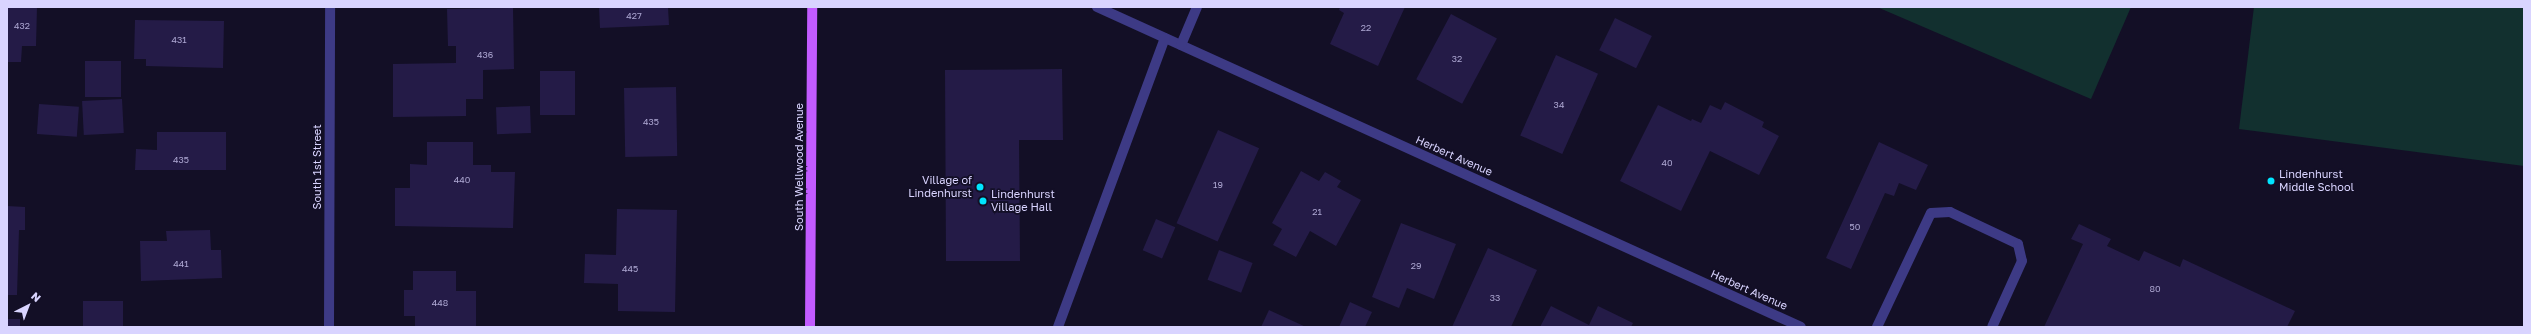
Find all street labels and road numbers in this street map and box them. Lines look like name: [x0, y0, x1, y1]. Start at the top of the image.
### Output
street label: South Wellwood Avenue: [792, 103, 806, 231]
street label: South 1st Street: [310, 124, 324, 210]
street label: Herbert Avenue: [1414, 133, 1494, 179]
street label: Herbert Avenue: [1709, 267, 1789, 313]

